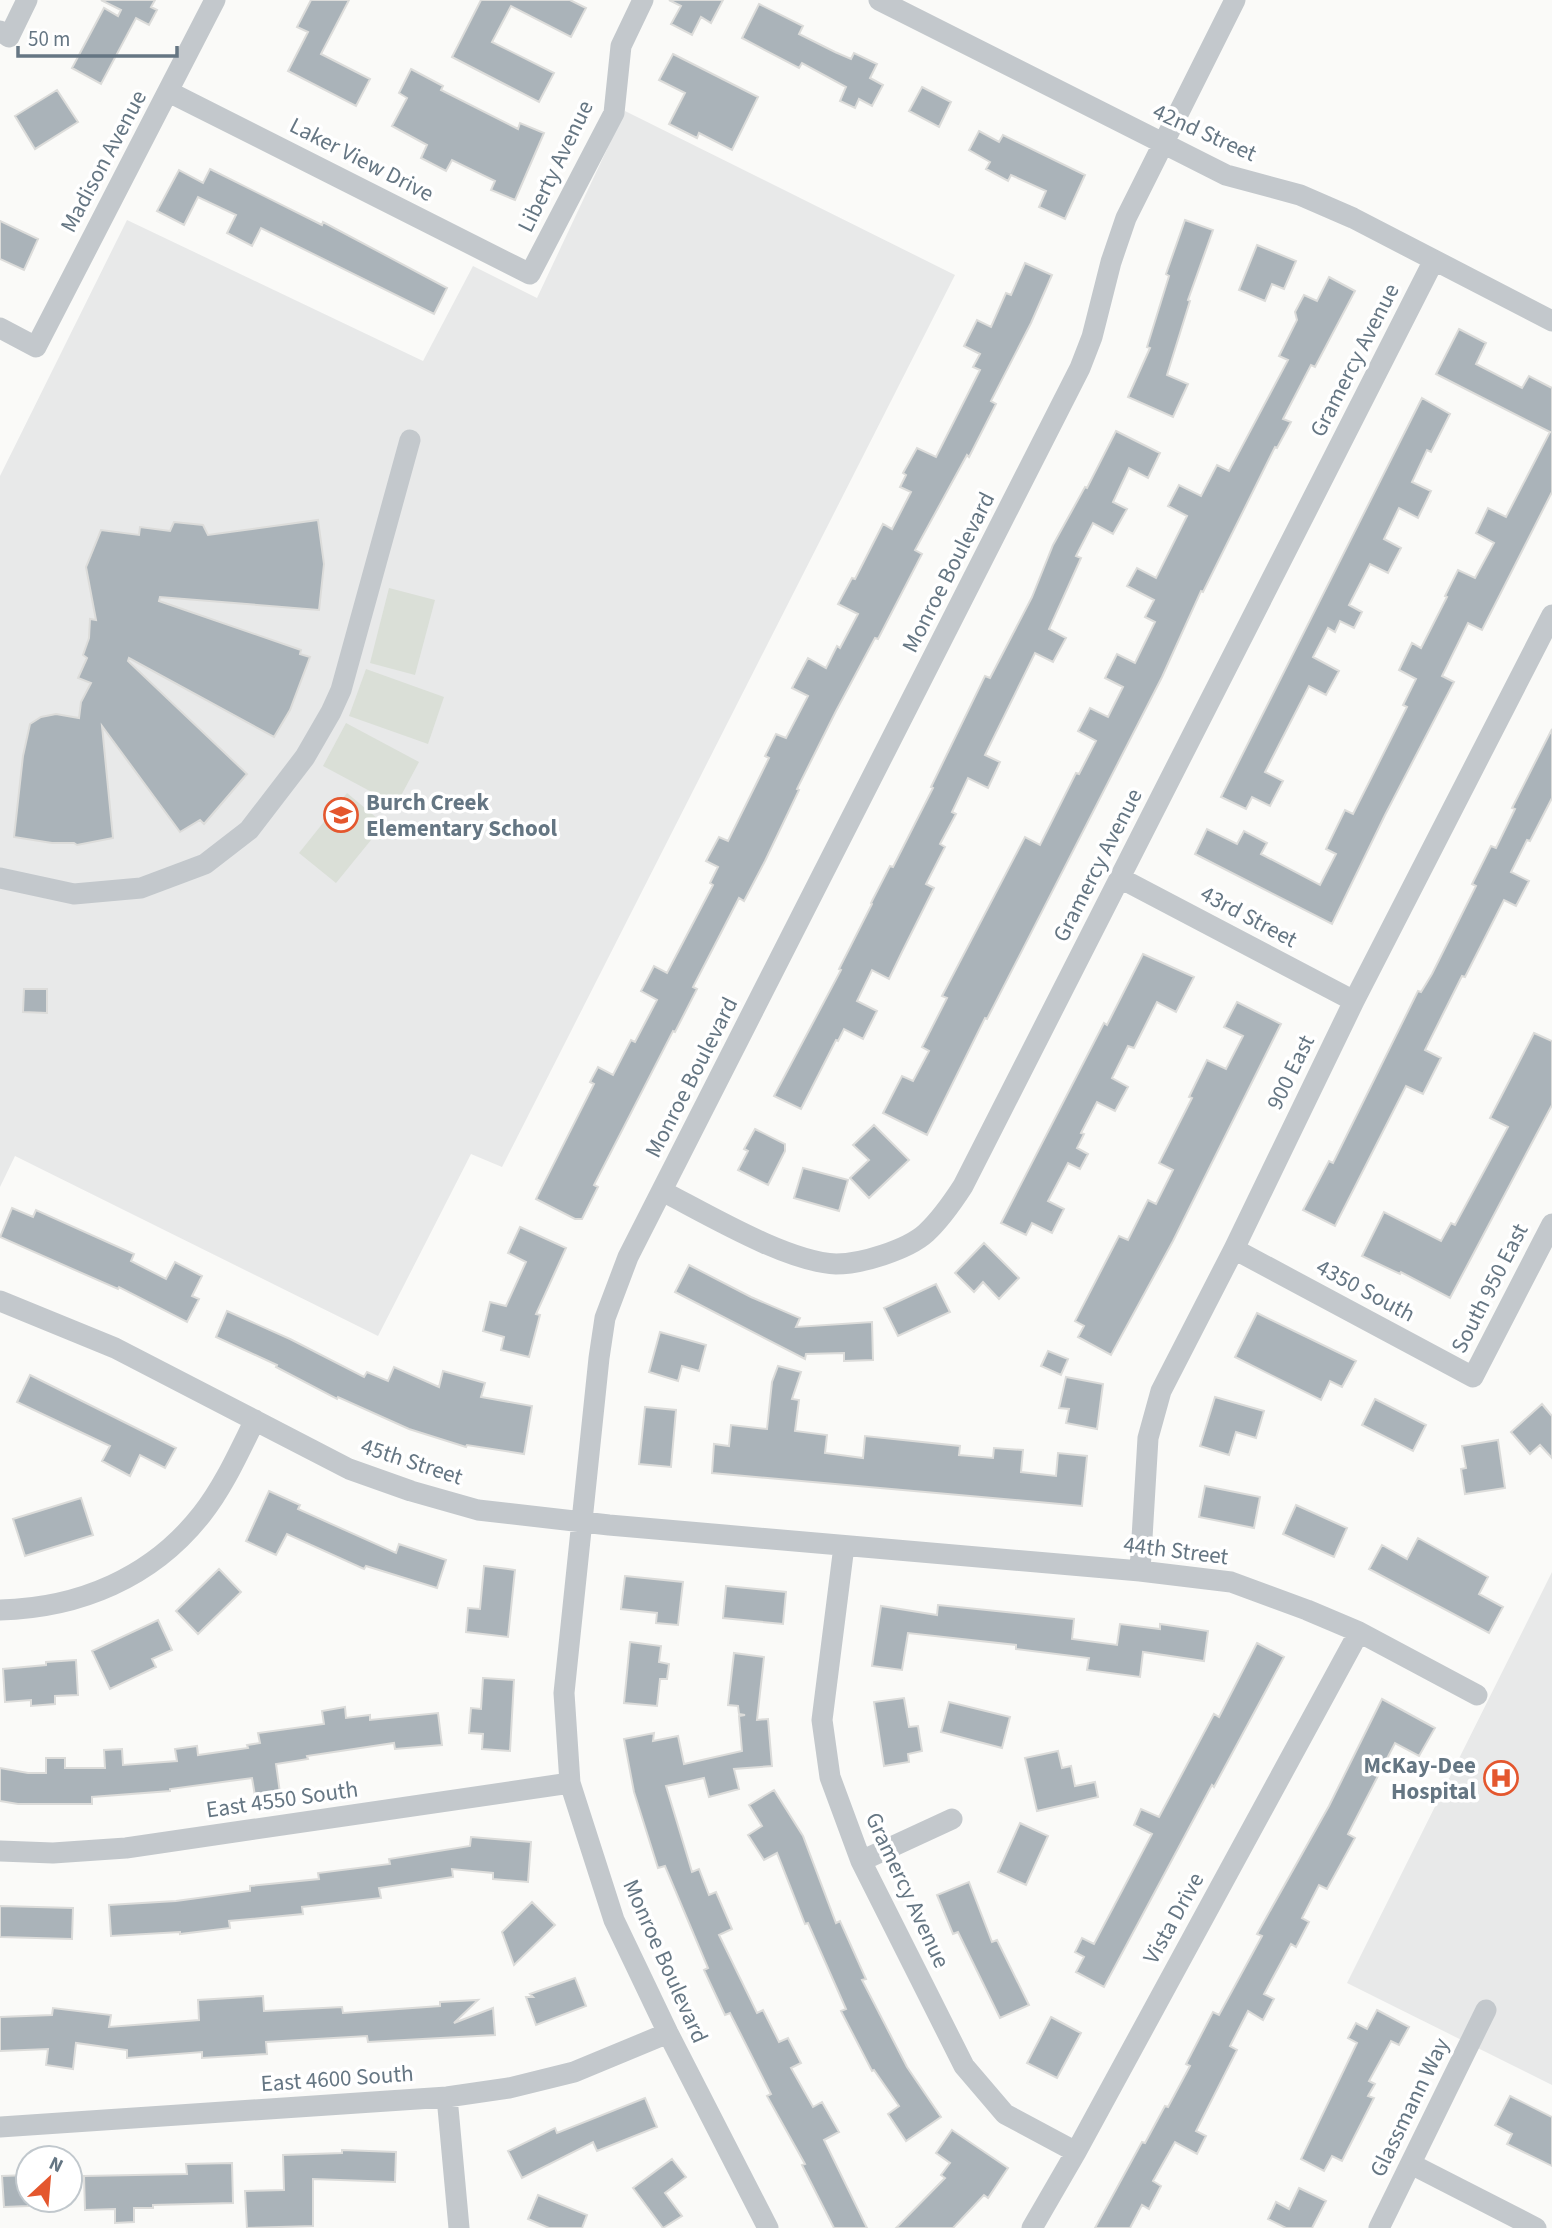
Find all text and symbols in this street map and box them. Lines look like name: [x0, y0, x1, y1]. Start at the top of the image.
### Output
scale bar: [18, 14, 177, 58]
text: 50 m: [28, 24, 70, 54]
street label: Madison Avenue: [52, 84, 155, 238]
street label: Liberty Avenue: [509, 95, 602, 238]
street label: 42nd Street: [1148, 95, 1262, 170]
street label: Laker View Drive: [284, 109, 440, 210]
street label: Gramercy Avenue: [1302, 278, 1407, 443]
street label: Monroe Boulevard: [894, 486, 1003, 658]
street label: Gramercy Avenue: [1045, 783, 1150, 948]
place label: Burch Creek Elementary School: [366, 786, 557, 845]
school or university icon: Burch Creek Elementary School: [322, 796, 360, 834]
street label: 43rd Street: [1194, 877, 1303, 956]
street label: Monroe Boulevard: [637, 991, 746, 1163]
street label: 900 East: [1258, 1029, 1323, 1115]
street label: South 950 East: [1443, 1217, 1536, 1359]
street label: 4350 South: [1310, 1251, 1421, 1330]
street label: 45th Street: [357, 1430, 467, 1494]
street label: 44th Street: [1122, 1528, 1230, 1573]
place label: McKay-Dee Hospital: [1363, 1749, 1476, 1808]
hospital icon: McKay-Dee Hospital: [1482, 1759, 1520, 1797]
street label: East 4550 South: [204, 1772, 360, 1826]
street label: Gramercy Avenue: [857, 1807, 958, 1973]
street label: Vista Drive: [1135, 1867, 1212, 1970]
street label: Monroe Boulevard: [615, 1874, 716, 2048]
street label: Glassmann Way: [1361, 2032, 1458, 2182]
street label: East 4600 South: [260, 2057, 415, 2100]
north arrow: [14, 2144, 84, 2214]
text: N: [44, 2150, 67, 2180]

